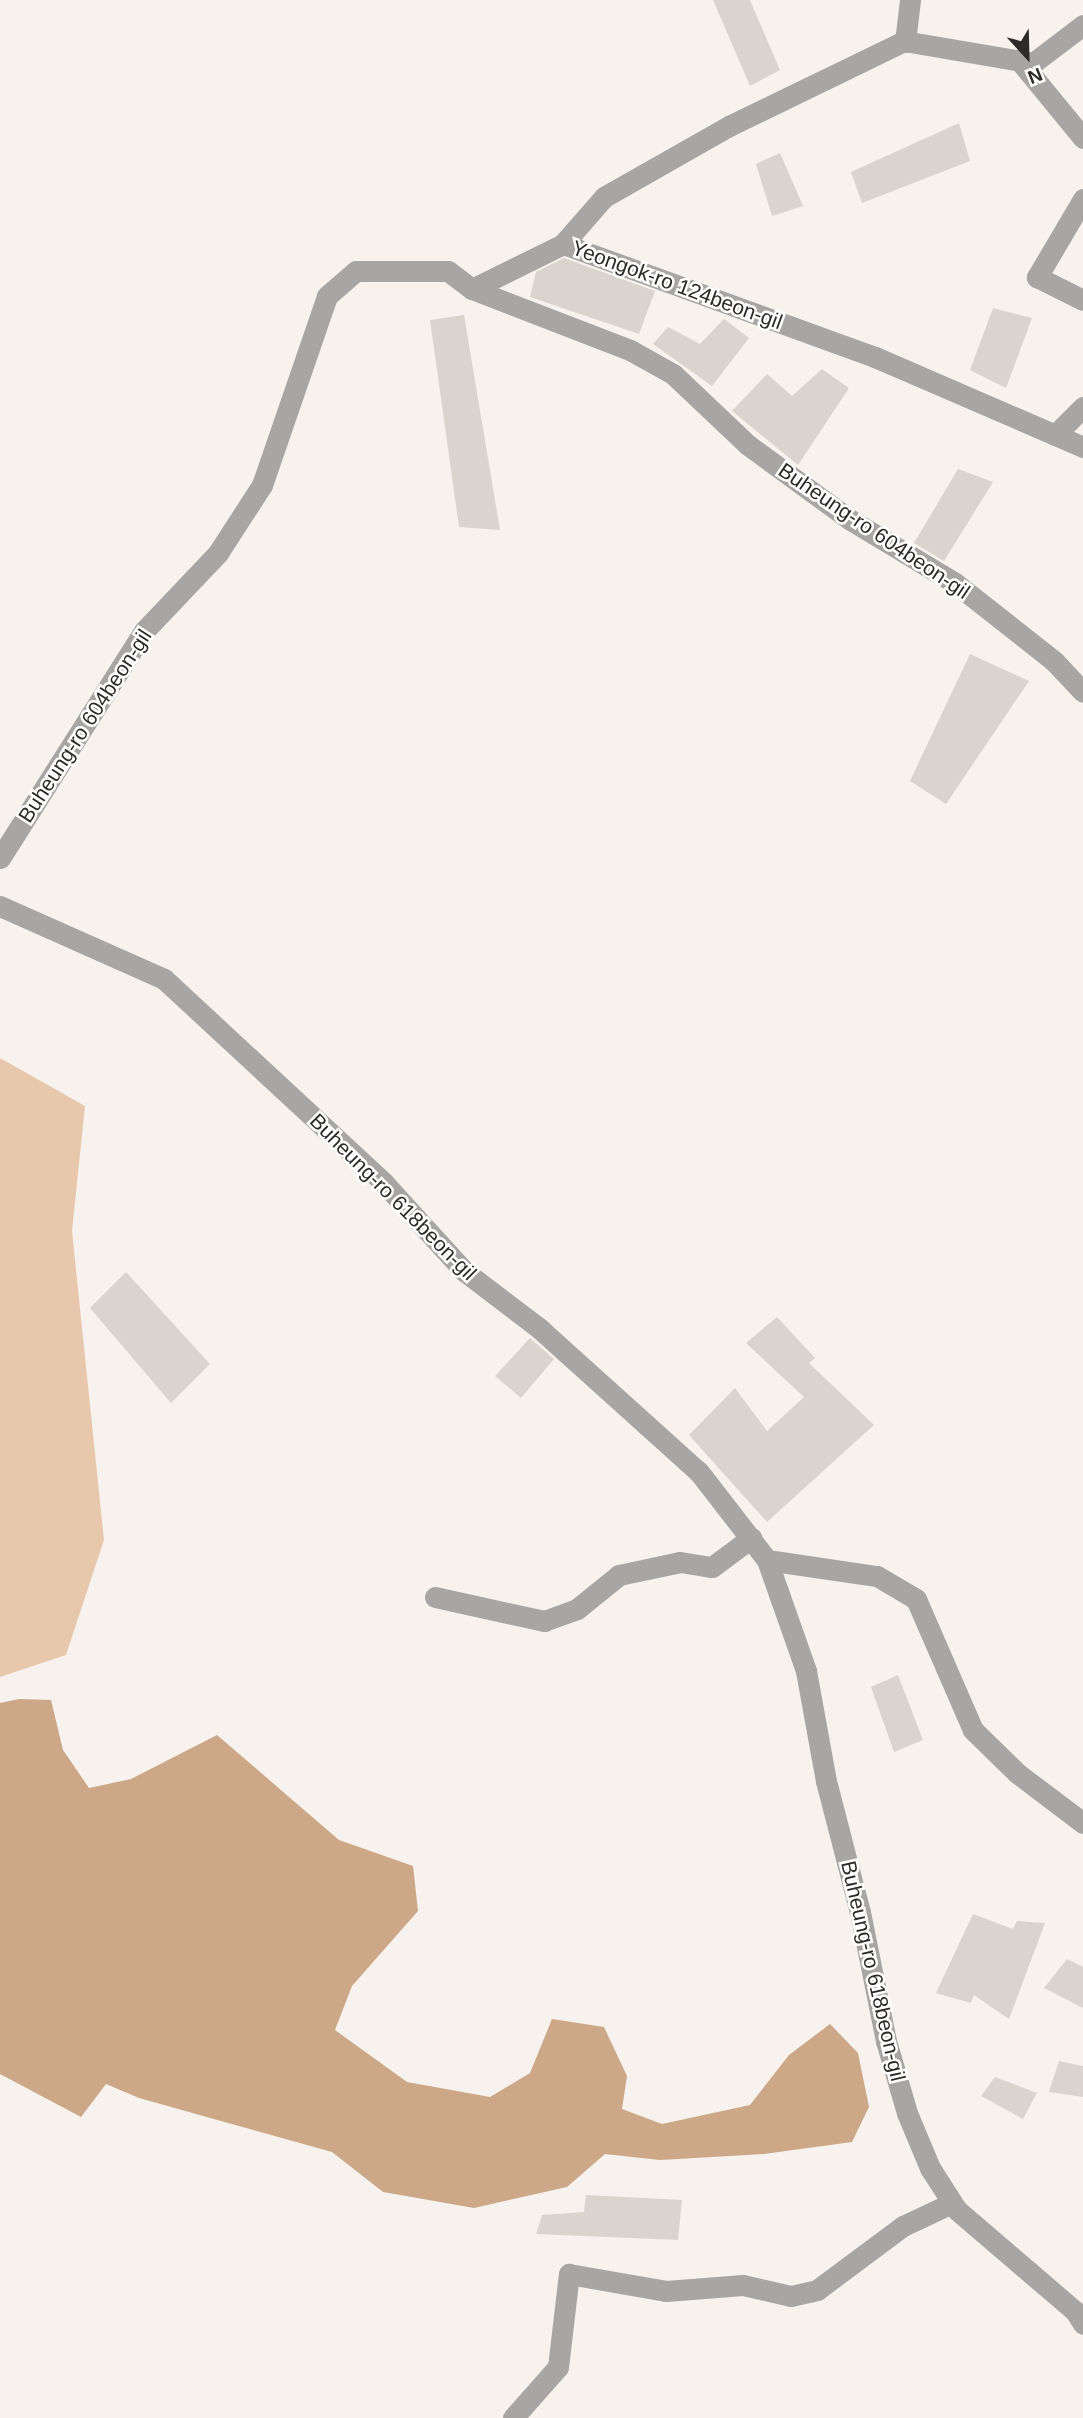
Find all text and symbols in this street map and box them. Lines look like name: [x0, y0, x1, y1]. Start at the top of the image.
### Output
north arrow: [992, 21, 1062, 91]
text: N: [1025, 64, 1045, 88]
street label: Yeongok-ro 124beon-gil: [568, 235, 786, 335]
street label: Buheung-ro 604beon-gil: [774, 458, 974, 604]
street label: Buheung-ro 604beon-gil: [13, 625, 157, 827]
street label: Buheung-ro 618beon-gil: [304, 1108, 482, 1286]
street label: Buheung-ro 618beon-gil: [835, 1858, 911, 2084]

